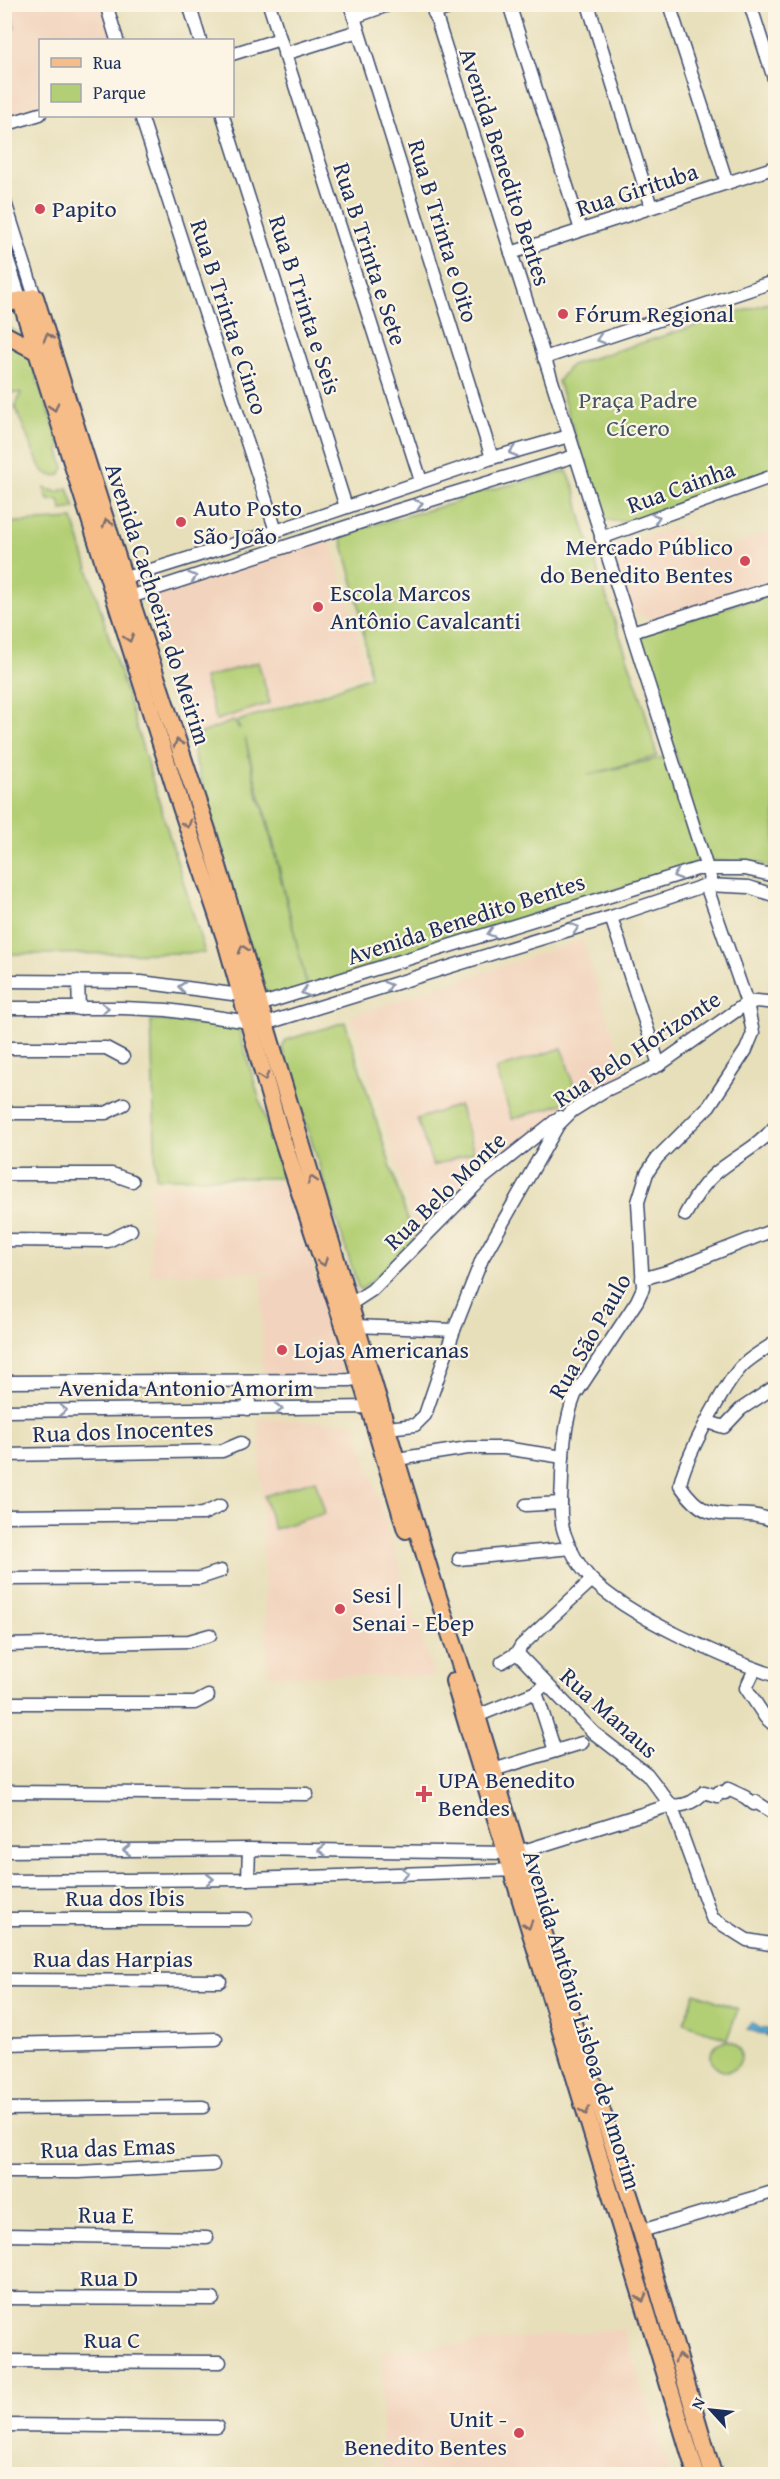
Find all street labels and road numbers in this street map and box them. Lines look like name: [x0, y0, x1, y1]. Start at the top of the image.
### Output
street label: Avenida Benedito Bentes: [450, 43, 561, 290]
street label: Rua B Trinta e Oito: [399, 135, 488, 327]
street label: Rua Girituba: [571, 153, 703, 226]
street label: Rua B Trinta e Sete: [324, 158, 417, 350]
street label: Rua B Trinta e Seis: [260, 211, 351, 399]
street label: Rua B Trinta e Cinco: [181, 215, 278, 419]
street label: Rua Cainha: [622, 451, 740, 522]
street label: Avenida Cachoeira do Meirim: [96, 458, 221, 750]
street label: Avenida Benedito Bentes: [342, 863, 589, 974]
street label: Rua Belo Horizonte: [546, 981, 727, 1116]
street label: Rua Belo Monte: [376, 1123, 514, 1258]
street label: Rua São Paulo: [539, 1266, 640, 1405]
street label: Avenida Antonio Amorim: [59, 1370, 314, 1405]
street label: Rua dos Inocentes: [32, 1410, 214, 1451]
street label: Rua Manaus: [552, 1659, 666, 1766]
street label: Avenida Antônio Lisboa de Amorim: [514, 1846, 651, 2194]
street label: Rua dos Ibis: [65, 1880, 185, 1915]
street label: Rua das Harpias: [33, 1941, 193, 1976]
street label: Rua das Emas: [40, 2128, 176, 2167]
street label: Rua E: [78, 2197, 134, 2232]
street label: Rua D: [80, 2260, 138, 2295]
street label: Rua C: [84, 2322, 140, 2357]

